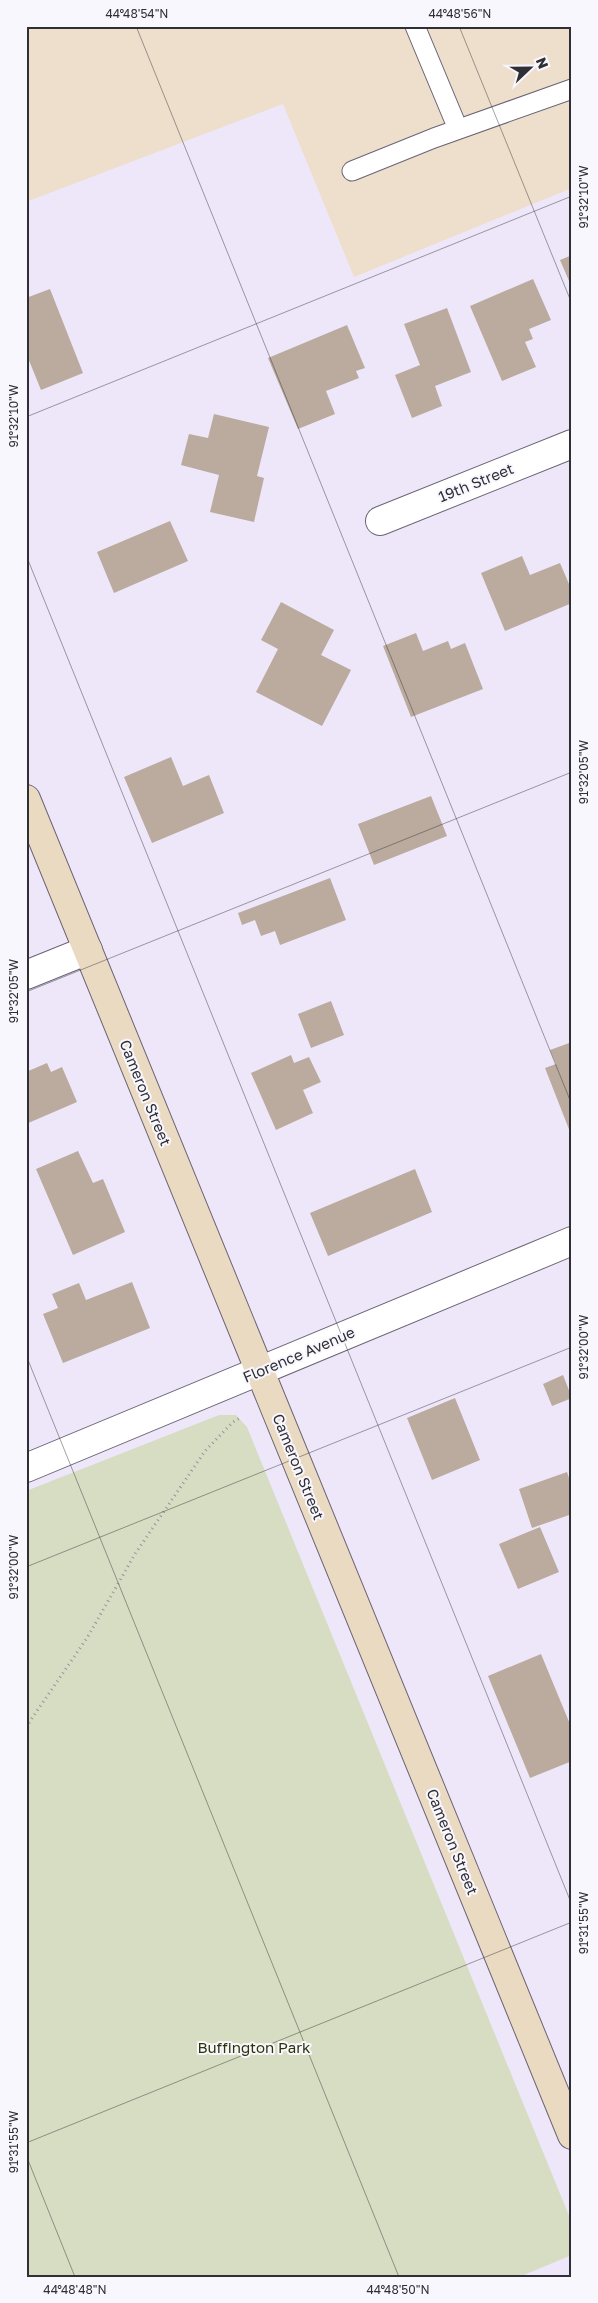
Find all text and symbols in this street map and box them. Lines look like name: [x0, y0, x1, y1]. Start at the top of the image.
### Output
text: 44°48'54"N: [105, 6, 169, 21]
text: 44°48'56"N: [429, 6, 491, 21]
north arrow: [506, 42, 556, 92]
text: N: [533, 55, 552, 71]
text: 91°32'10"W: [576, 165, 591, 229]
text: 91°32'10"W: [6, 384, 21, 448]
street label: 19th Street: [435, 459, 516, 505]
text: 91°32'05"W: [576, 739, 591, 804]
text: 91°32'05"W: [6, 958, 21, 1023]
street label: Cameron Street: [116, 1037, 175, 1148]
text: 91°32'00"W: [576, 1314, 591, 1379]
street label: Florence Avenue: [240, 1322, 358, 1386]
street label: Cameron Street: [269, 1411, 328, 1522]
text: 91°32'00"W: [6, 1534, 21, 1599]
street label: Cameron Street: [423, 1786, 482, 1897]
text: 91°31'55"W: [576, 1891, 591, 1954]
park label: Buffington Park: [197, 2038, 311, 2056]
text: 91°31'55"W: [6, 2110, 21, 2173]
text: 44°48'48"N: [43, 2282, 107, 2297]
text: 44°48'50"N: [366, 2282, 430, 2297]

